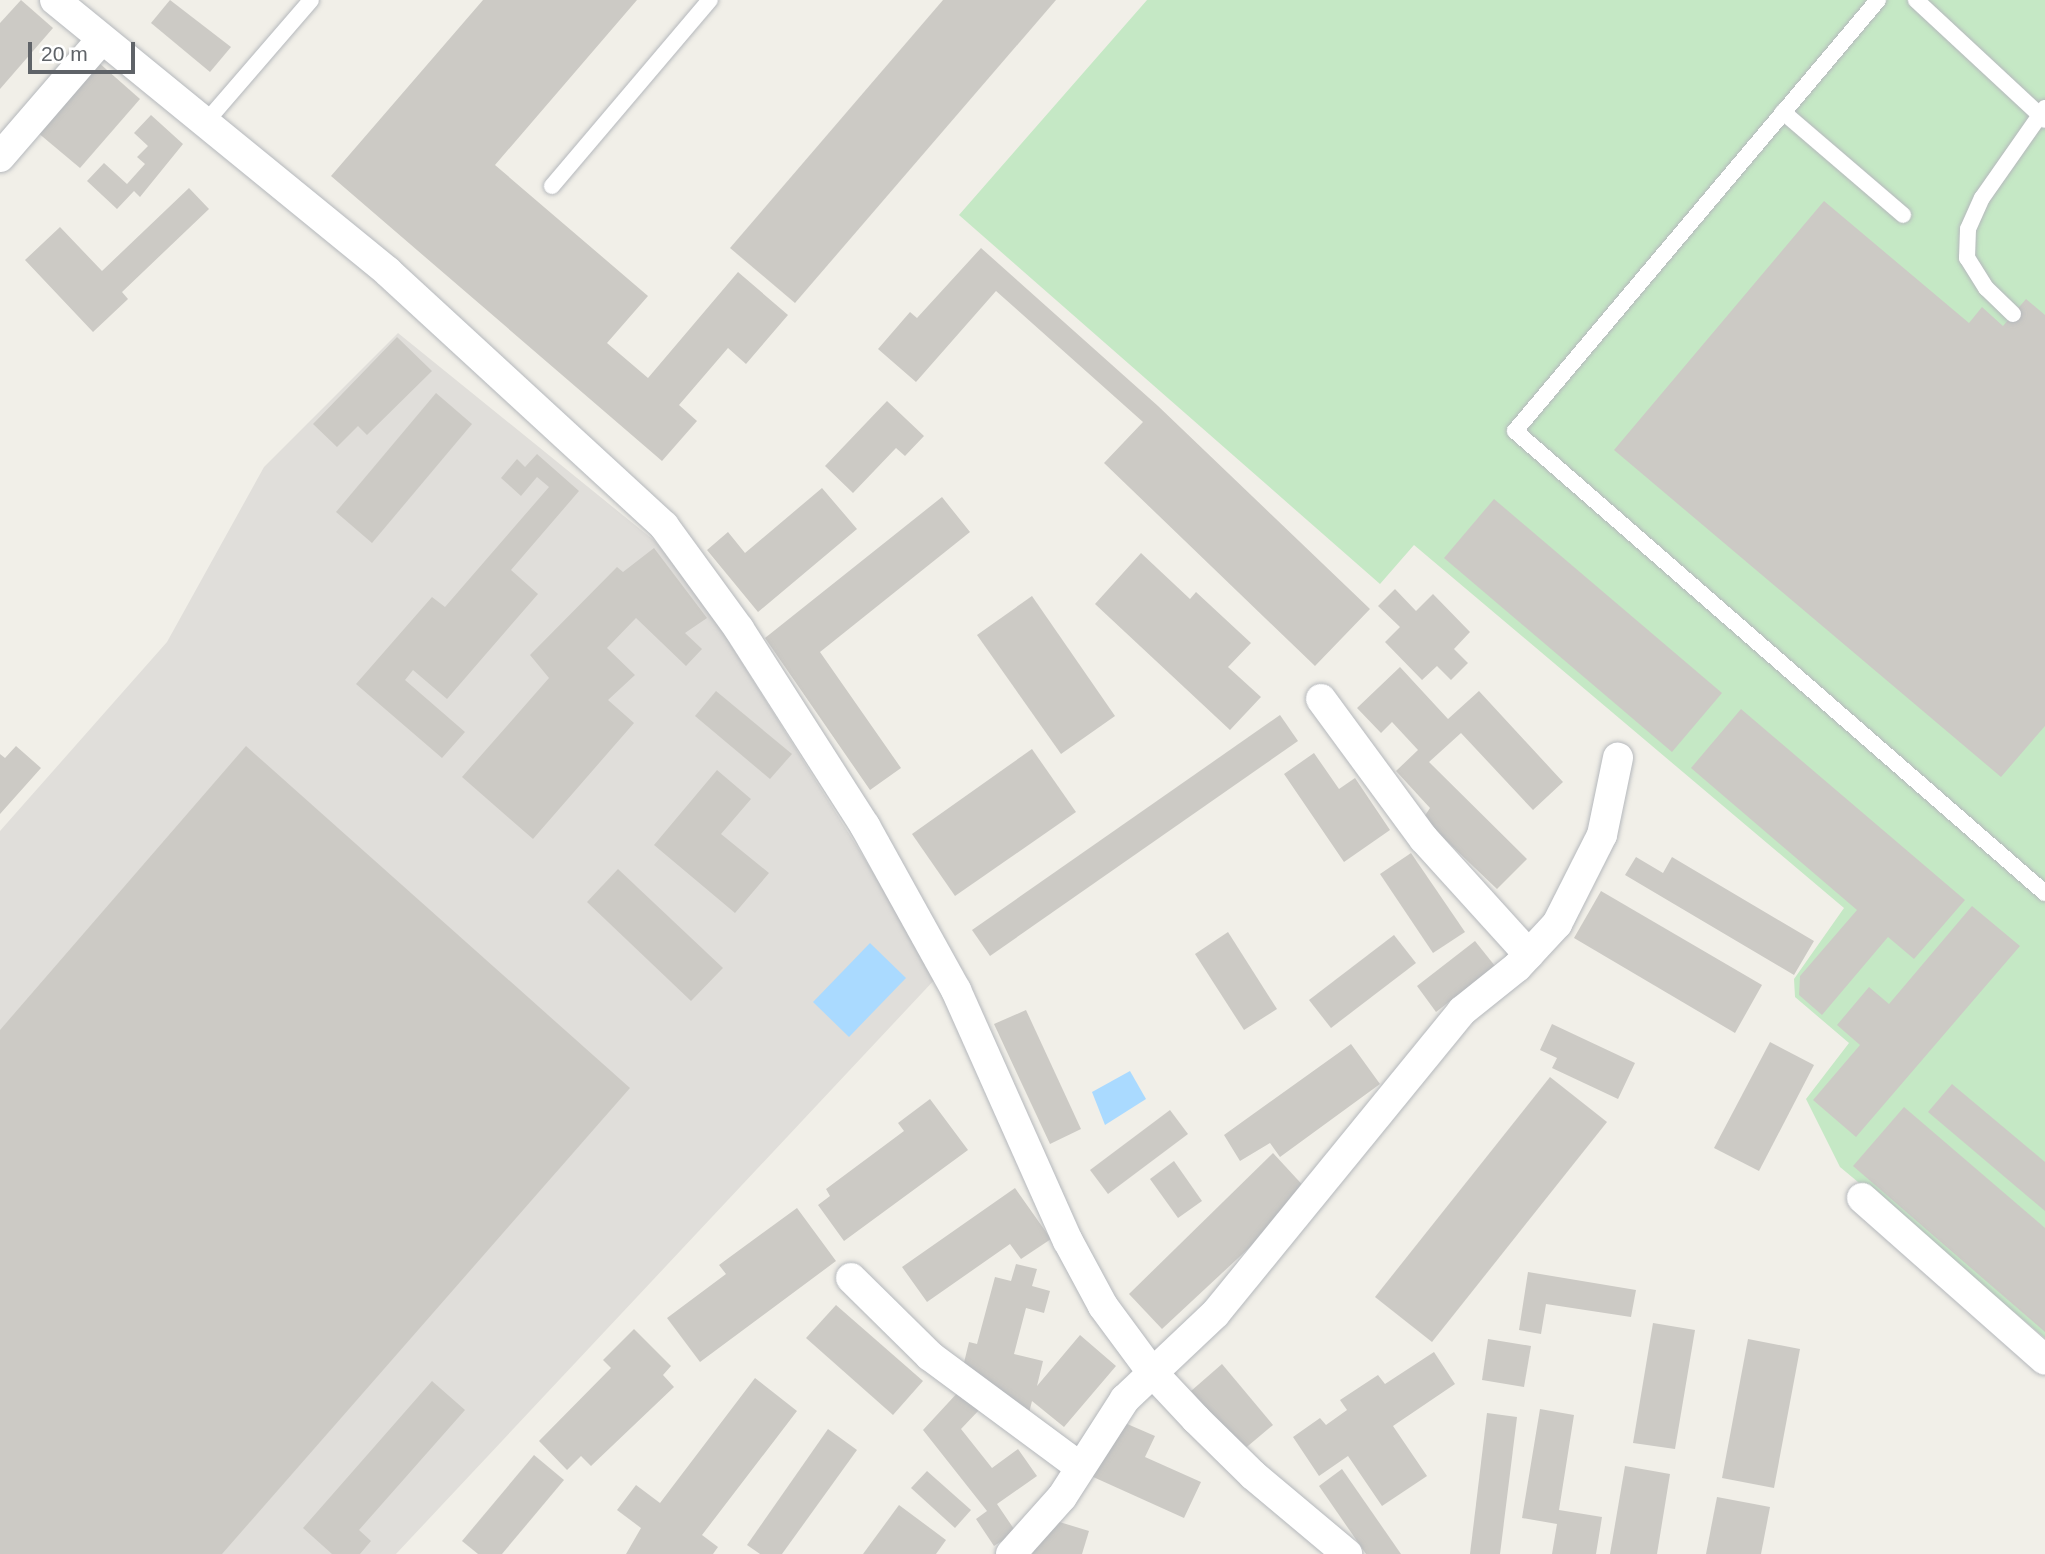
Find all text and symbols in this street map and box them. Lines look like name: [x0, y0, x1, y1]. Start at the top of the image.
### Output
scale bar: [32, 28, 138, 72]
text: 20 m: [41, 42, 88, 65]

